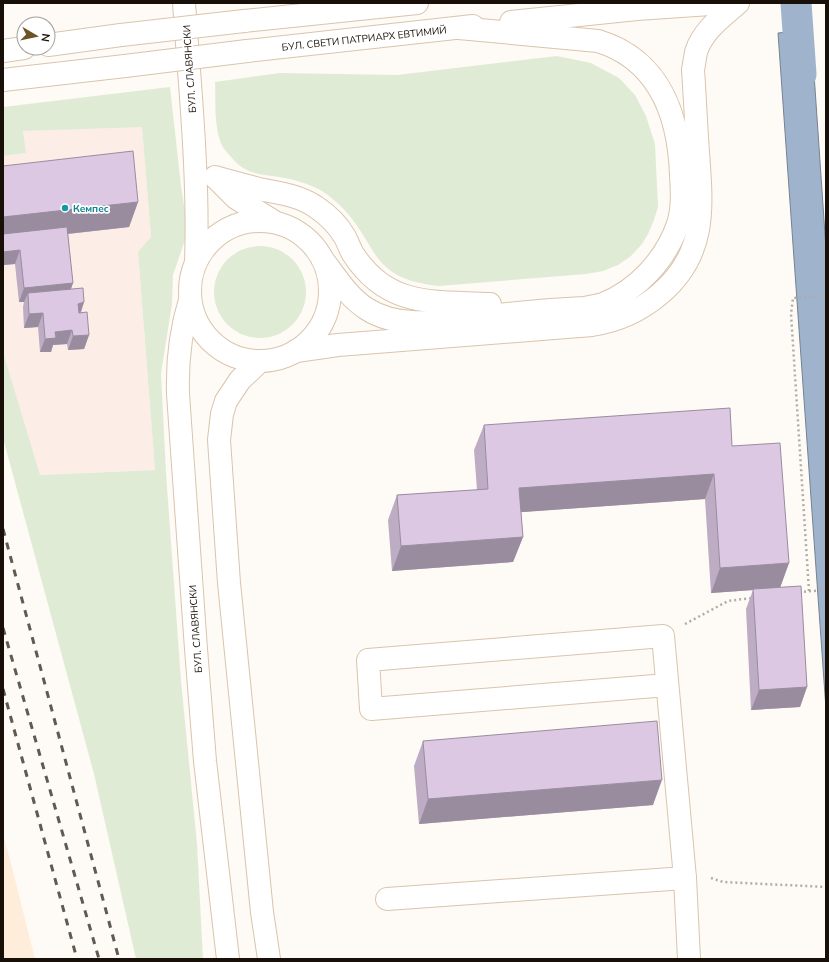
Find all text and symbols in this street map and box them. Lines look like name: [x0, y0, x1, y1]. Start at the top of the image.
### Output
north arrow: [16, 16, 56, 56]
street label: БУЛ. СВЕТИ ПАТРИАРХ ЕВТИМИЙ: [281, 23, 447, 55]
street label: БУЛ. СЛАВЯНСКИ: [180, 24, 200, 113]
text: N: [37, 32, 53, 43]
place label: Кемпес: [73, 202, 109, 216]
marker: Кемпес: [60, 203, 70, 213]
street label: БУЛ. СЛАВЯНСКИ: [186, 584, 206, 673]

